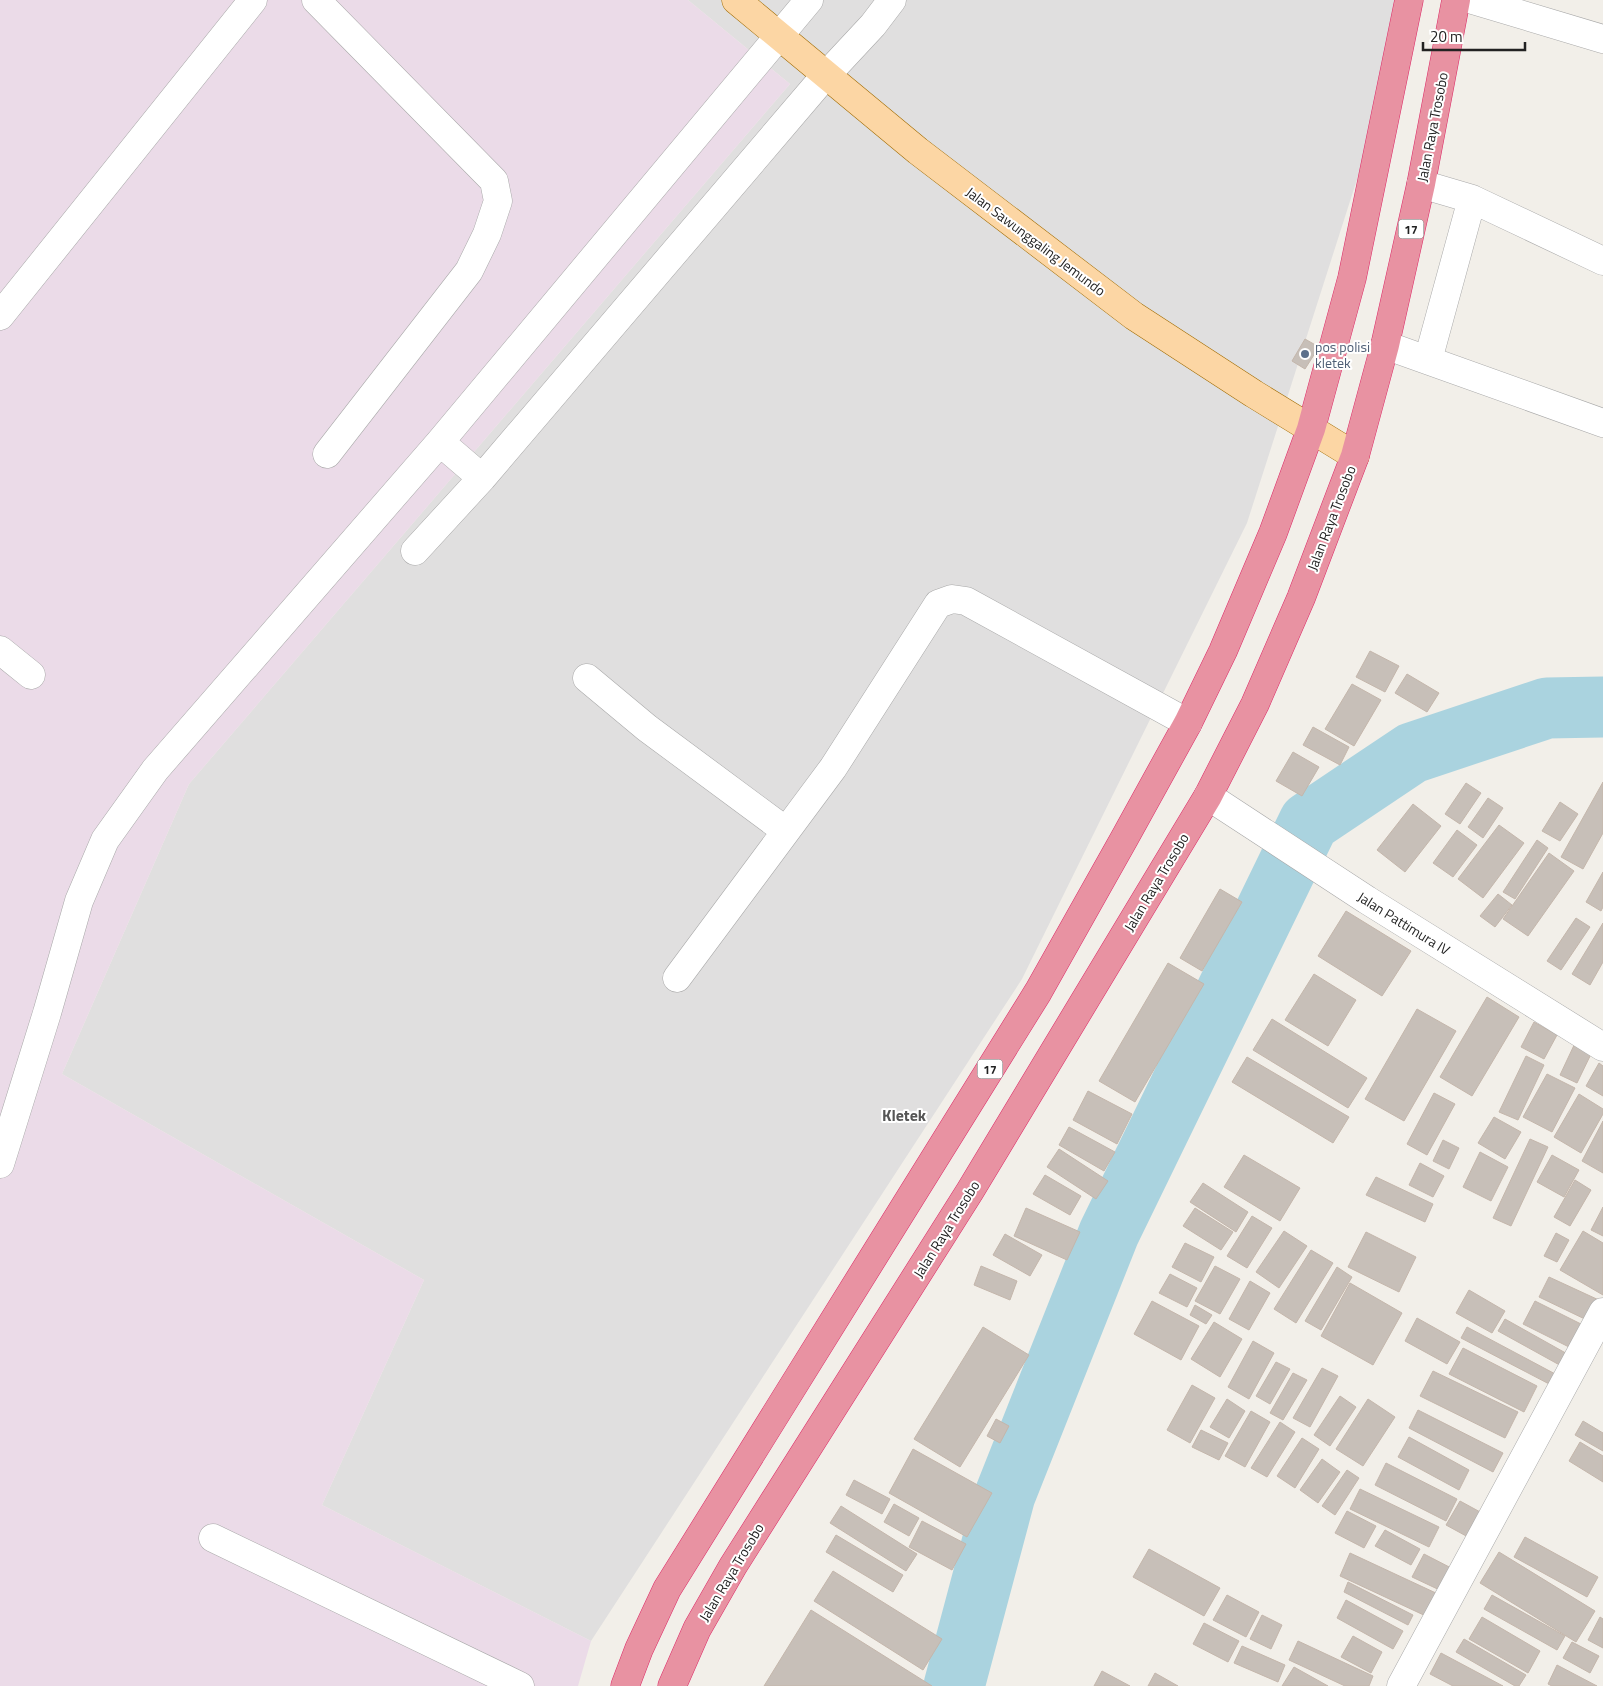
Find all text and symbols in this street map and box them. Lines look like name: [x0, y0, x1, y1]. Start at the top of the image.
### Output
scale bar: [1423, 20, 1526, 52]
text: 20 m: [1430, 25, 1463, 48]
street label: Jalan Raya Trosobo: [1411, 70, 1453, 184]
street label: Jalan Sawunggaling Jemundo: [962, 181, 1110, 301]
road number: 17: [1398, 220, 1424, 238]
place label: pos polisi kletek: [1315, 336, 1370, 373]
marker: pos polisi kletek: [1299, 348, 1311, 360]
street label: Jalan Raya Trosobo: [1301, 462, 1361, 574]
street label: Jalan Raya Trosobo: [1118, 829, 1194, 935]
street label: Jalan Pattimura IV: [1354, 886, 1454, 960]
road number: 17: [978, 1060, 1002, 1078]
district label: Kletek: [882, 1103, 927, 1127]
street label: Jalan Raya Trosobo: [908, 1176, 984, 1282]
street label: Jalan Raya Trosobo: [693, 1519, 769, 1625]

